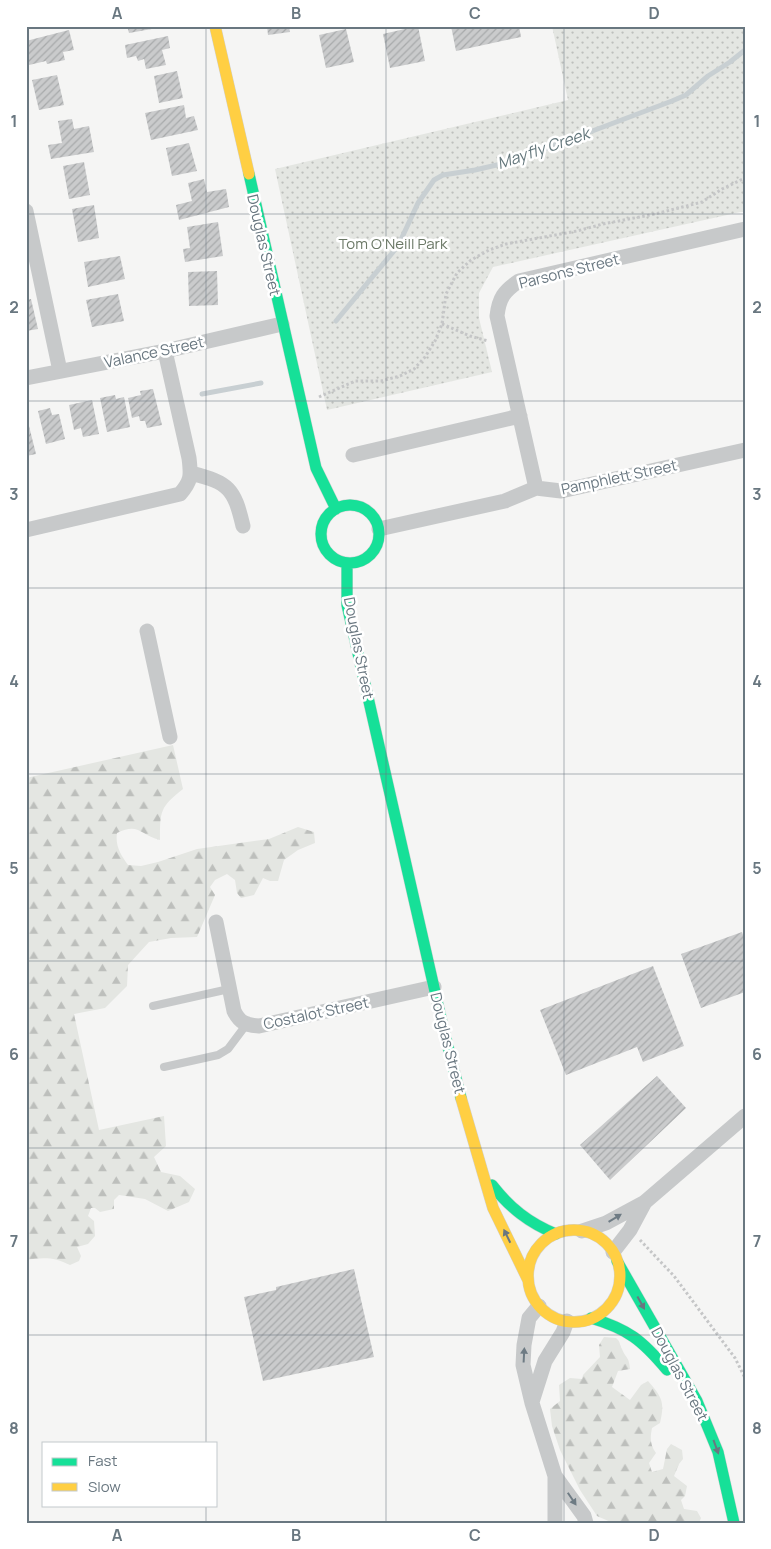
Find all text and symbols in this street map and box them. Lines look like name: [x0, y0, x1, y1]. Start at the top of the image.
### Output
text: A: [112, 2, 123, 24]
text: B: [291, 2, 301, 24]
text: C: [469, 2, 481, 24]
text: D: [648, 2, 660, 24]
text: 1: [10, 110, 18, 132]
text: 1: [753, 110, 761, 132]
water label: Mayfly Creek: [494, 121, 594, 174]
street label: Douglas Street: [242, 192, 286, 298]
park label: Tom O'Neill Park: [339, 233, 448, 254]
street label: Parsons Street: [517, 248, 621, 294]
text: 2: [9, 296, 19, 318]
text: 2: [752, 296, 762, 318]
street label: Valance Street: [102, 331, 206, 373]
street label: Pamphlett Street: [559, 454, 679, 500]
text: 3: [9, 483, 19, 505]
text: 3: [752, 483, 762, 505]
street label: Douglas Street: [339, 595, 379, 701]
text: 4: [9, 670, 19, 692]
text: 4: [752, 670, 762, 692]
text: 5: [9, 857, 19, 879]
text: 5: [752, 857, 762, 879]
street label: Douglas Street: [425, 990, 471, 1096]
street label: Costalot Street: [261, 992, 371, 1034]
text: 6: [9, 1043, 19, 1065]
text: 6: [752, 1043, 762, 1065]
one-way arrow: [608, 1214, 621, 1223]
one-way arrow: [503, 1229, 511, 1243]
text: 7: [10, 1230, 18, 1252]
text: 7: [753, 1230, 761, 1252]
one-way arrow: [637, 1296, 645, 1311]
street label: Douglas Street: [646, 1323, 714, 1425]
one-way arrow: [520, 1347, 528, 1363]
text: 8: [9, 1417, 19, 1439]
text: 8: [752, 1417, 762, 1439]
one-way arrow: [712, 1440, 720, 1455]
legend: [42, 1442, 218, 1506]
text: Fast: [88, 1450, 117, 1471]
text: Slow: [88, 1476, 121, 1497]
one-way arrow: [567, 1492, 576, 1505]
text: A: [112, 1524, 123, 1546]
text: B: [291, 1524, 301, 1546]
text: C: [469, 1524, 481, 1546]
text: D: [648, 1524, 660, 1546]

